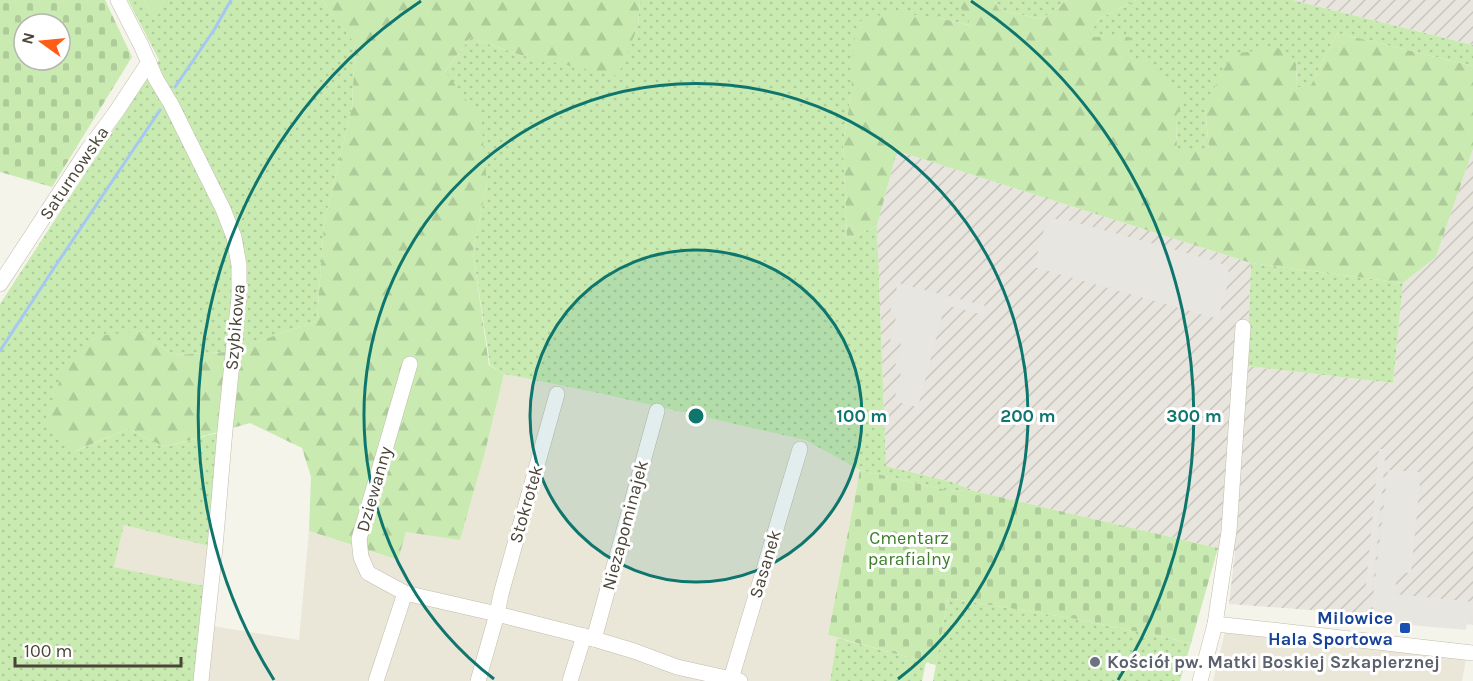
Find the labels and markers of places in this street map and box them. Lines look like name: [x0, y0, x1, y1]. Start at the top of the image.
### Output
centre of rings: [686, 406, 706, 426]
place label: Milowice Hala Sportowa: [1268, 607, 1393, 650]
marker: Milowice Hala Sportowa: [1398, 621, 1412, 635]
place label: Kościół pw. Matki Boskiej Szkaplerznej: [1107, 651, 1440, 673]
marker: Kościół pw. Matki Boskiej Szkaplerznej: [1088, 655, 1102, 669]

